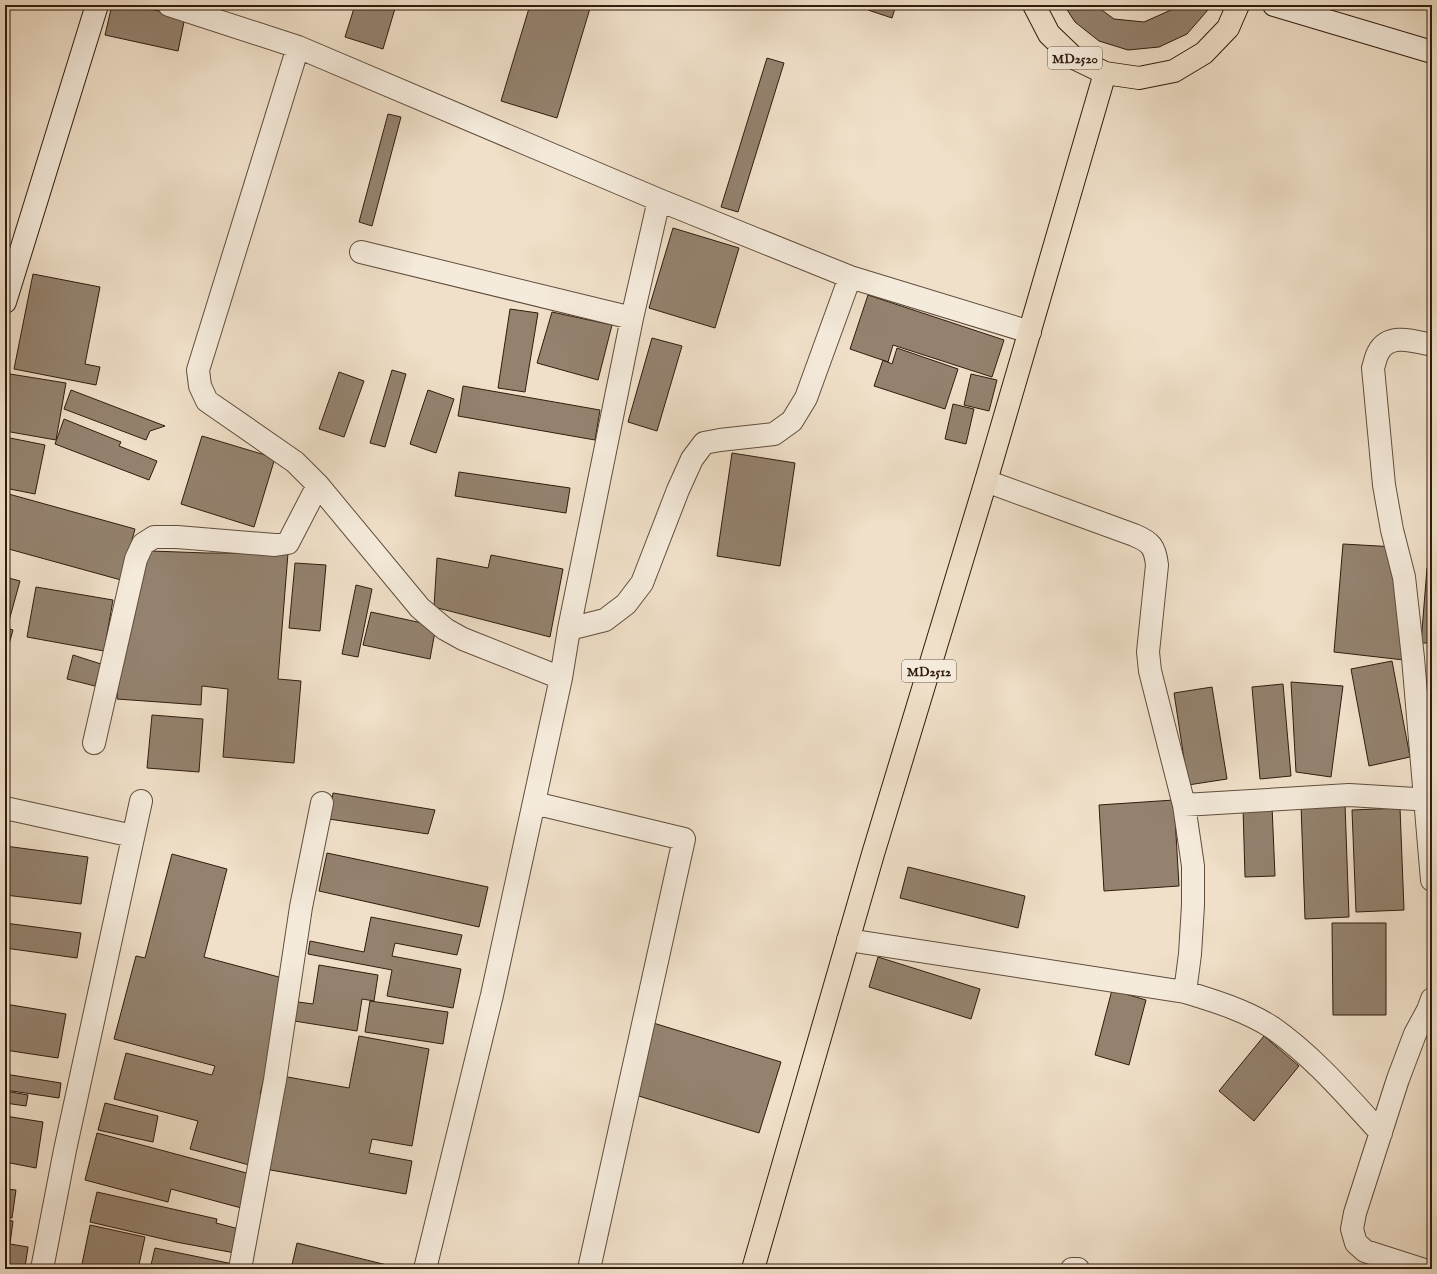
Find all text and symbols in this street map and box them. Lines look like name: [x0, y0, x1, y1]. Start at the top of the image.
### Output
road number: MD2520: [1048, 47, 1102, 69]
road number: MD2512: [902, 660, 956, 682]

